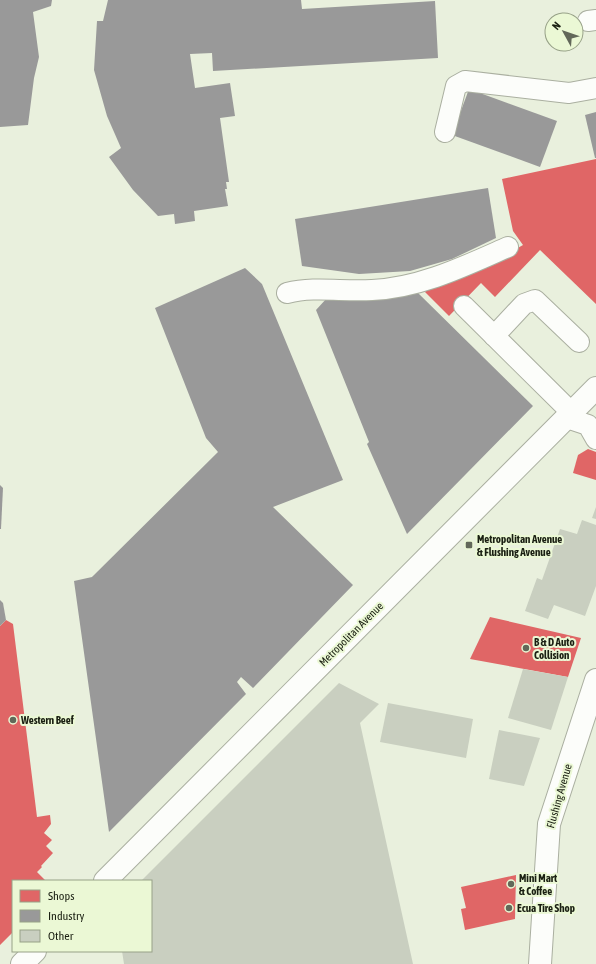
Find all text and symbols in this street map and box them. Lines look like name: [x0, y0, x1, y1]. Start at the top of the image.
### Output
north arrow: [544, 12, 584, 52]
text: N: [550, 19, 563, 32]
place label: Metropolitan Avenue & Flushing Avenue: [477, 533, 562, 558]
marker: Metropolitan Avenue & Flushing Avenue: [464, 540, 474, 550]
street label: Metropolitan Avenue: [317, 600, 385, 668]
place label: B & D Auto Collision: [534, 636, 575, 661]
marker: B & D Auto Collision: [521, 643, 531, 653]
place label: Western Beef: [20, 714, 75, 726]
marker: Western Beef: [8, 715, 18, 725]
street label: Flushing Avenue: [544, 762, 574, 830]
place label: Mini Mart & Coffee: [519, 872, 558, 897]
marker: Mini Mart & Coffee: [506, 879, 516, 889]
legend: [12, 880, 152, 952]
text: Shops: [48, 889, 74, 903]
place label: Ecua Tire Shop: [517, 902, 575, 914]
marker: Ecua Tire Shop: [504, 903, 514, 913]
text: Industry: [48, 909, 85, 923]
text: Other: [48, 929, 74, 943]

